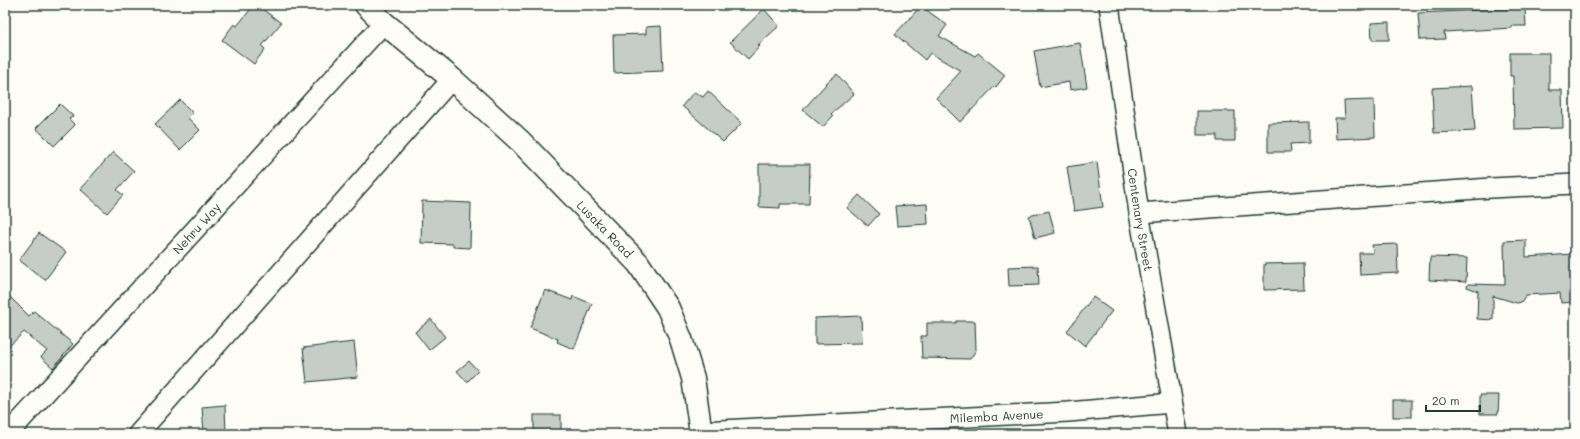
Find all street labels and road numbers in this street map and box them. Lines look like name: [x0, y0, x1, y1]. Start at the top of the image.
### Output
street label: Centenary Street: [1125, 167, 1157, 272]
street label: Lusaka Road: [574, 197, 637, 261]
street label: Nehru Way: [169, 199, 224, 257]
street label: Milemba Avenue: [949, 405, 1044, 426]

